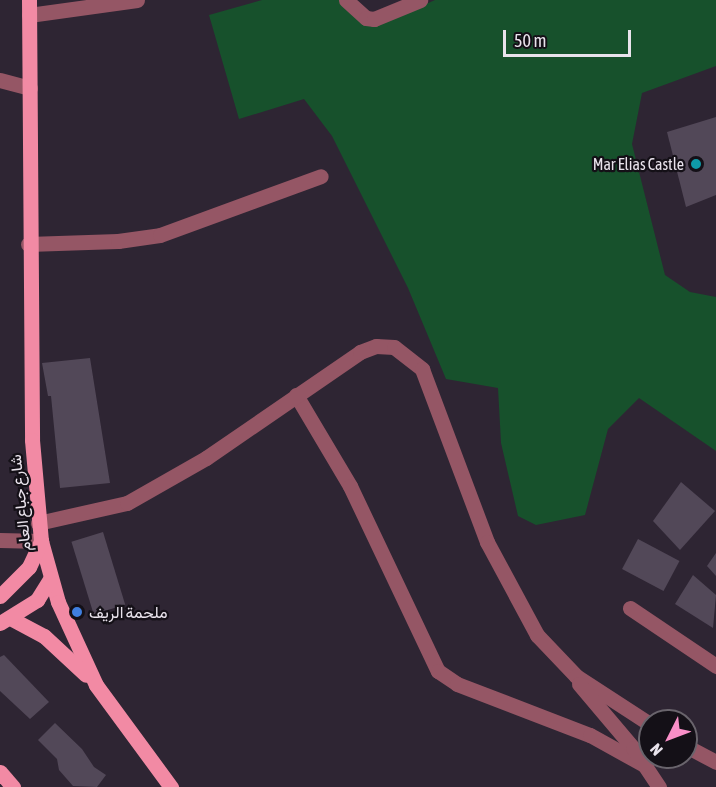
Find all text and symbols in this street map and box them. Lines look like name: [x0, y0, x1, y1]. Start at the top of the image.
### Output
scale bar: [506, 18, 634, 56]
text: 50 m: [514, 30, 546, 51]
place label: Mar Elias Castle: [593, 154, 684, 174]
marker: Mar Elias Castle: [689, 157, 703, 171]
street label: شارع جباع العام: [5, 454, 35, 552]
place label: ملحمة الريف: [89, 602, 168, 622]
marker: ملحمة الريف: [70, 605, 84, 619]
north arrow: [638, 709, 698, 769]
text: N: [646, 740, 666, 759]

